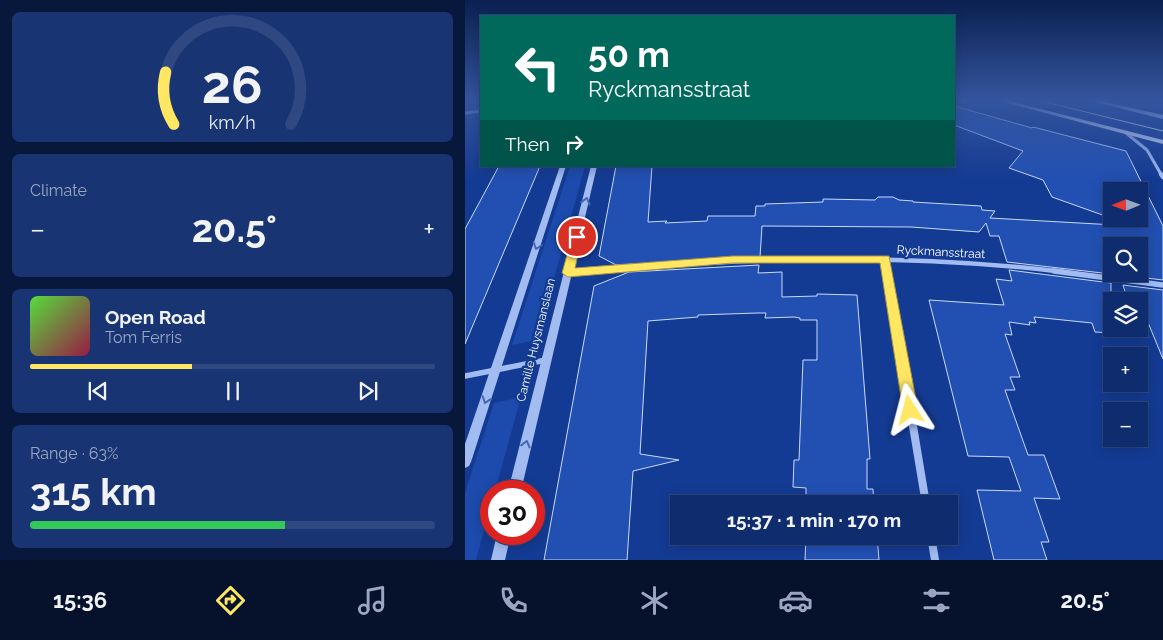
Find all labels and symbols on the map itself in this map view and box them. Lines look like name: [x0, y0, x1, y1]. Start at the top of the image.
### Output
north arrow: [1103, 182, 1147, 228]
one-way arrow: [580, 197, 591, 206]
pin: [556, 216, 598, 258]
one-way arrow: [533, 241, 543, 249]
street label: Ryckmansstraat: [896, 243, 986, 261]
street label: Camille Huysmanslaan: [514, 277, 558, 403]
position arrow: [883, 383, 935, 435]
one-way arrow: [482, 395, 492, 404]
one-way arrow: [520, 439, 531, 448]
speed limit sign: 30: [480, 480, 545, 545]

